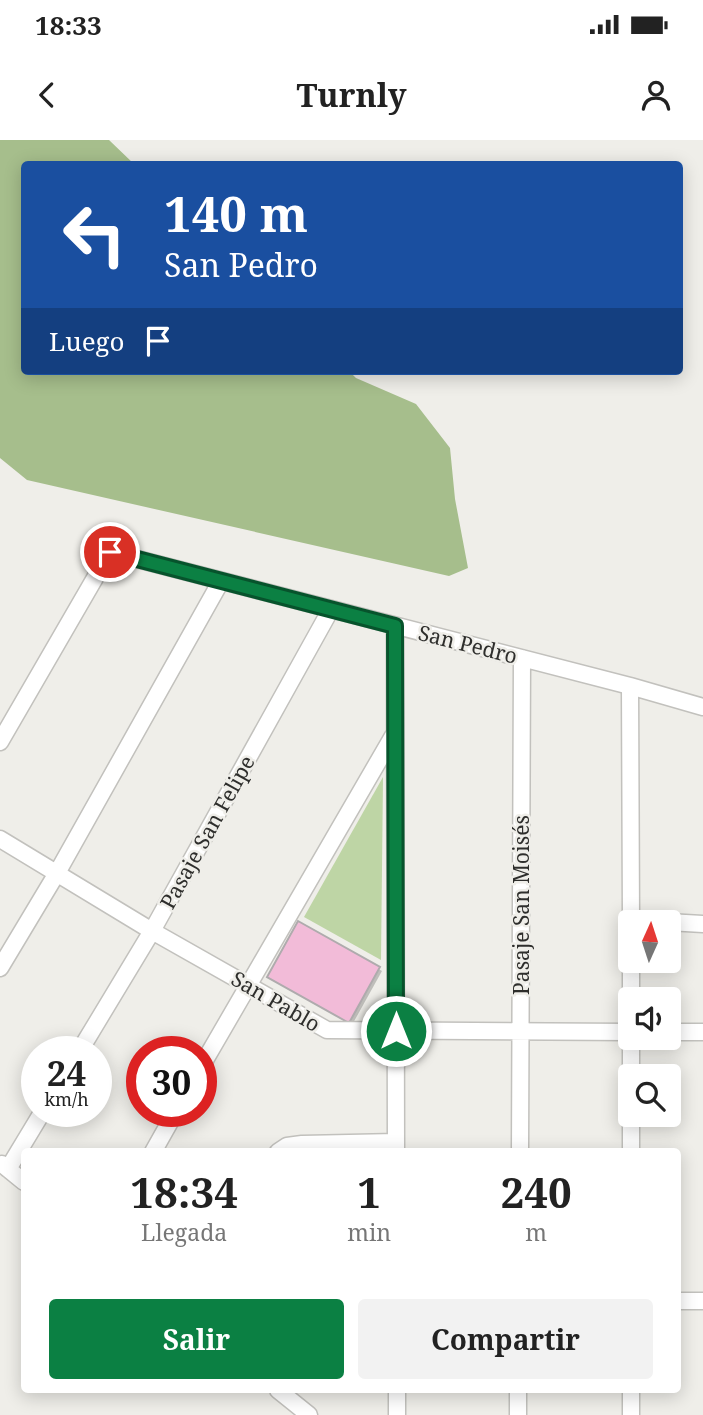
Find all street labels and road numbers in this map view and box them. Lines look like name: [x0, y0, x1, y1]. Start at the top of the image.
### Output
street label: San Pedro: [416, 618, 520, 670]
street label: Pasaje San Felipe: [153, 750, 261, 914]
street label: Pasaje San Moisés: [507, 815, 535, 995]
street label: San Pablo: [226, 964, 326, 1038]

